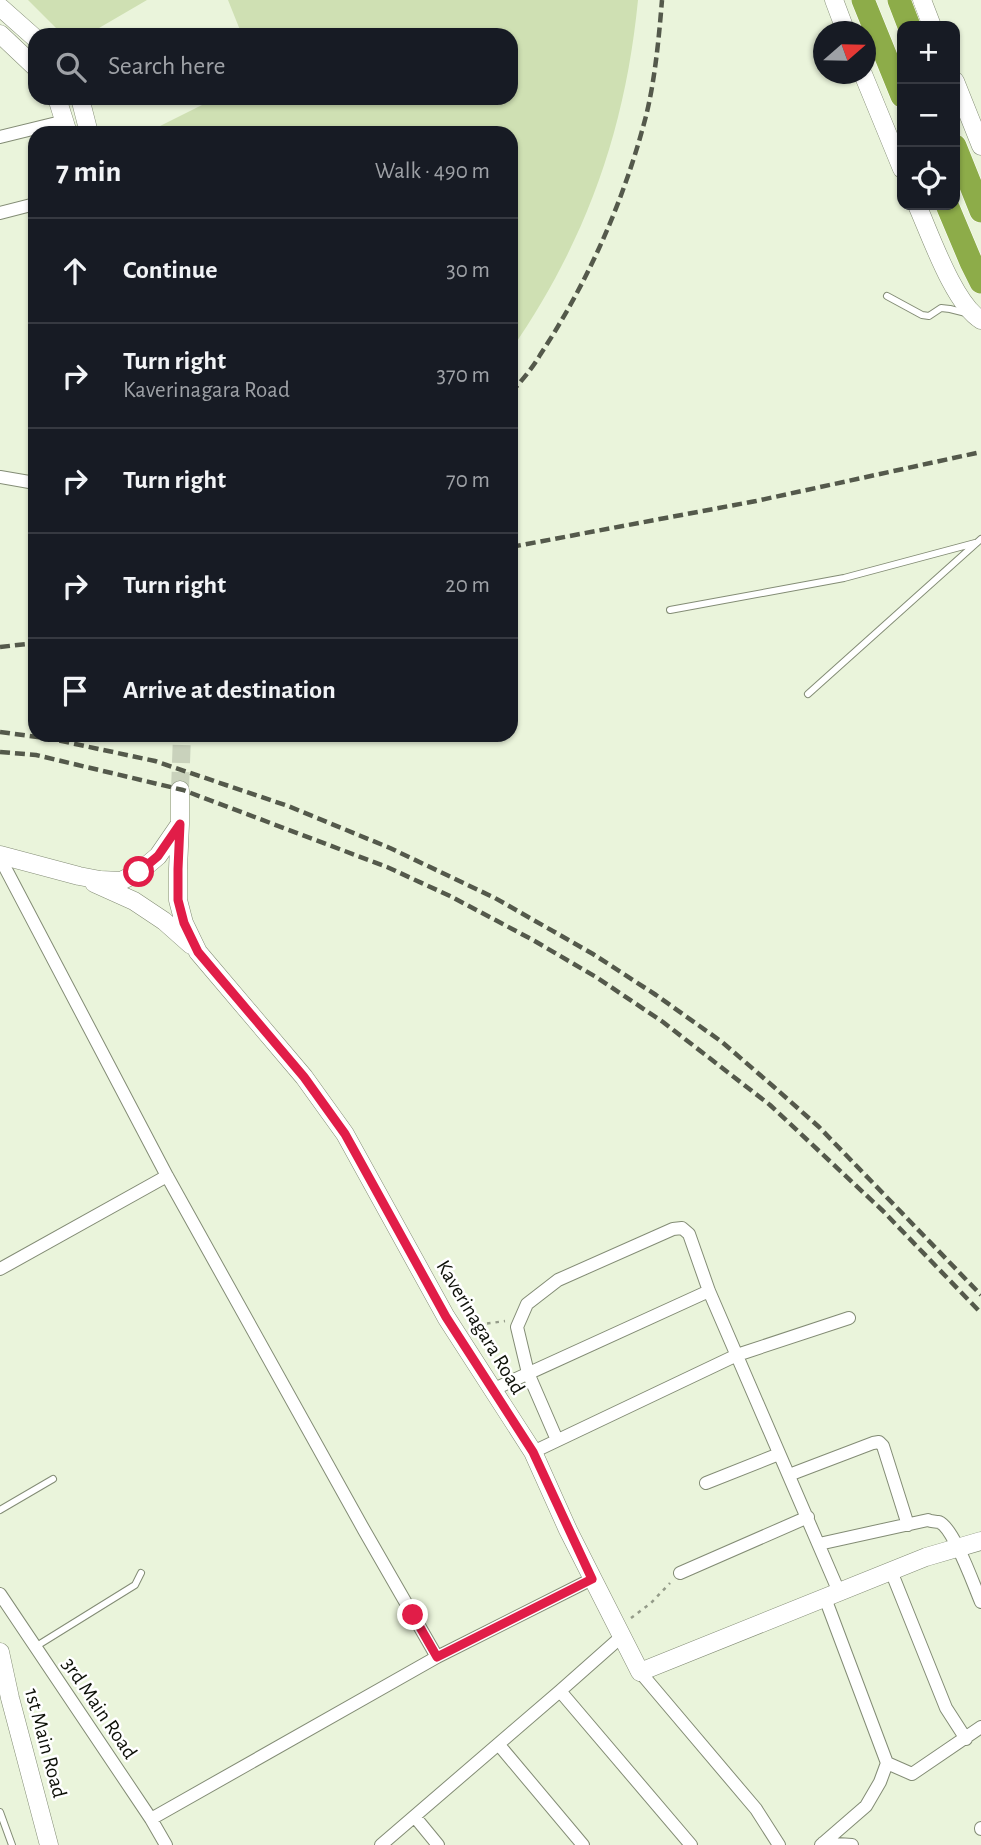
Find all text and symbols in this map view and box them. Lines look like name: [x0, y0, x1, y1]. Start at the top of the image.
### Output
north arrow: [813, 21, 876, 84]
map controls: [897, 21, 960, 210]
button: +: [897, 21, 960, 84]
search box: [28, 28, 518, 105]
icon: search: [52, 48, 90, 86]
text: Search here: [108, 53, 226, 79]
button: −: [897, 84, 960, 147]
button: locate: [897, 147, 960, 210]
text: 7 min: [56, 157, 121, 187]
text: Walk · 490 m: [375, 160, 490, 183]
icon: ahead: [56, 252, 94, 290]
text: Continue: [123, 257, 218, 283]
text: 30 m: [446, 259, 490, 282]
text: Turn right: [123, 348, 226, 374]
icon: right: [56, 357, 94, 395]
text: 370 m: [437, 364, 490, 387]
text: Kaverinagara Road: [123, 379, 290, 402]
icon: right: [56, 462, 94, 500]
text: Turn right: [123, 467, 226, 493]
text: 70 m: [446, 469, 490, 492]
icon: right: [56, 567, 94, 605]
text: Turn right: [123, 572, 226, 598]
text: 20 m: [445, 574, 490, 597]
icon: arrive: [56, 672, 94, 710]
text: Arrive at destination: [123, 677, 336, 703]
route start: [123, 856, 154, 887]
street label: Kaverinagara Road: [432, 1257, 529, 1398]
route end: [397, 1599, 428, 1630]
street label: 3rd Main Road: [58, 1654, 141, 1763]
street label: 1st Main Road: [21, 1686, 70, 1800]

